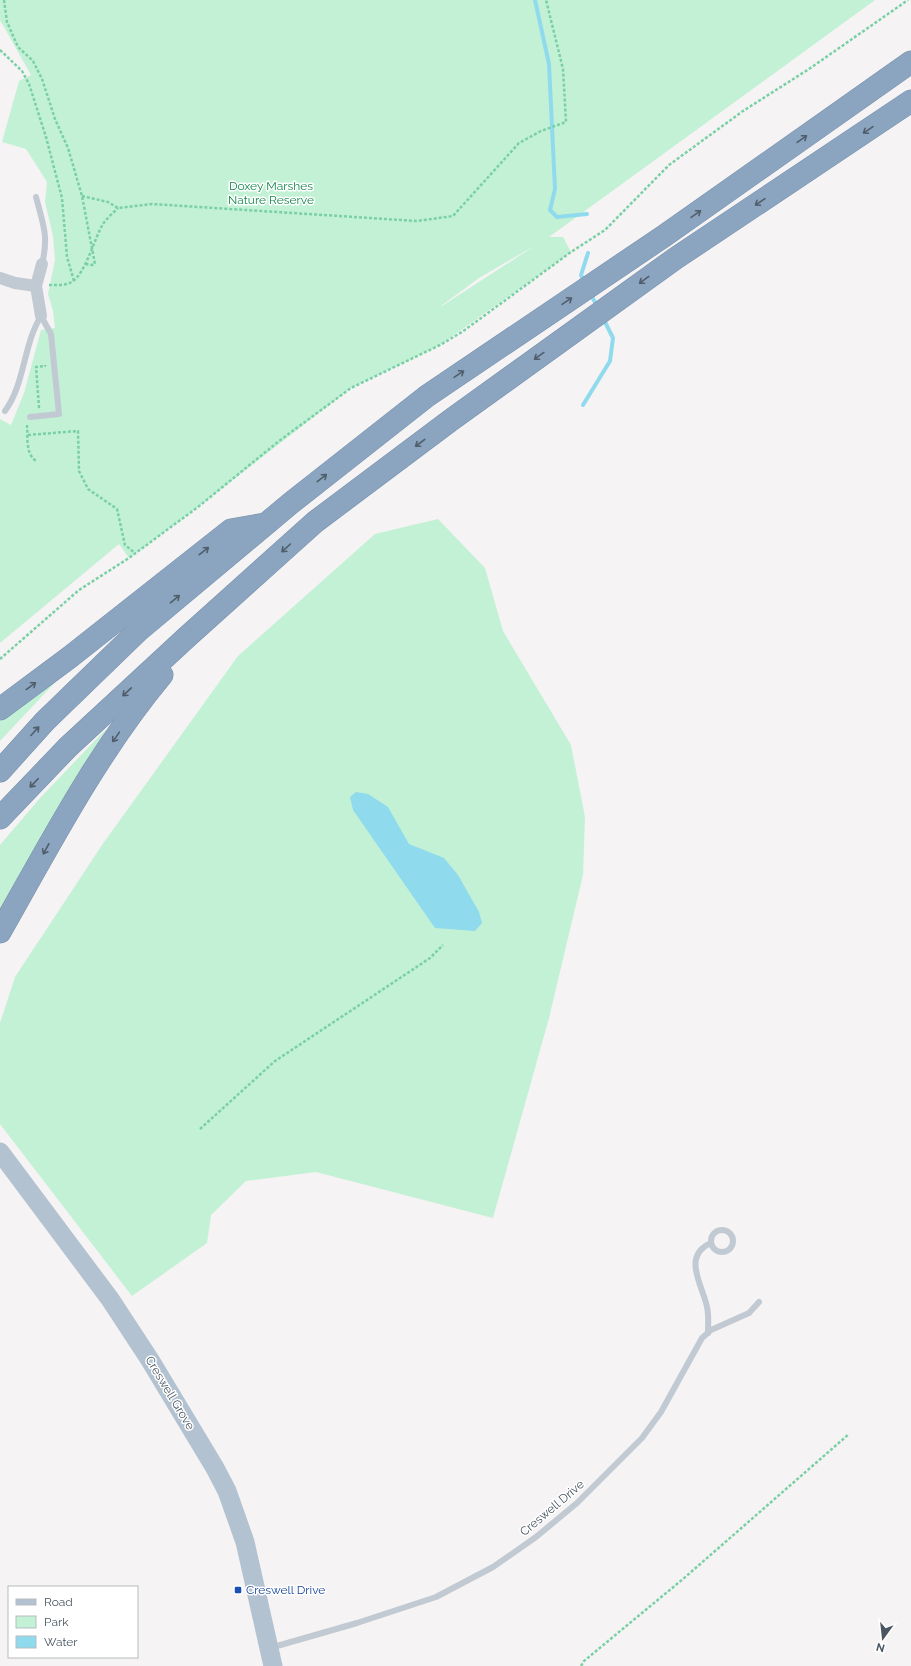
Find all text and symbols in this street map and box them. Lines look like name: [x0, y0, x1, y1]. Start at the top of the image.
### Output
one-way arrow: [863, 126, 874, 134]
one-way arrow: [796, 135, 807, 143]
park label: Doxey Marshes Nature Reserve: [228, 179, 314, 207]
one-way arrow: [755, 198, 766, 206]
one-way arrow: [690, 210, 701, 218]
one-way arrow: [639, 276, 650, 284]
one-way arrow: [561, 297, 573, 305]
one-way arrow: [534, 352, 545, 360]
one-way arrow: [453, 370, 464, 378]
one-way arrow: [414, 439, 425, 448]
one-way arrow: [317, 474, 328, 483]
one-way arrow: [281, 544, 291, 553]
one-way arrow: [198, 547, 209, 555]
one-way arrow: [170, 595, 180, 604]
one-way arrow: [26, 682, 37, 690]
one-way arrow: [122, 688, 132, 697]
one-way arrow: [31, 726, 40, 736]
one-way arrow: [112, 731, 120, 742]
one-way arrow: [29, 778, 38, 788]
one-way arrow: [42, 843, 50, 855]
street label: Creswell Grove: [142, 1354, 198, 1432]
street label: Creswell Drive: [517, 1477, 587, 1539]
place label: Creswell Drive: [246, 1583, 325, 1597]
marker: Creswell Drive: [233, 1585, 243, 1595]
legend: [8, 1586, 138, 1658]
text: Road: [44, 1595, 73, 1609]
text: Park: [44, 1615, 69, 1629]
north arrow: [863, 1618, 903, 1658]
text: Water: [44, 1635, 78, 1649]
text: N: [875, 1640, 886, 1655]

